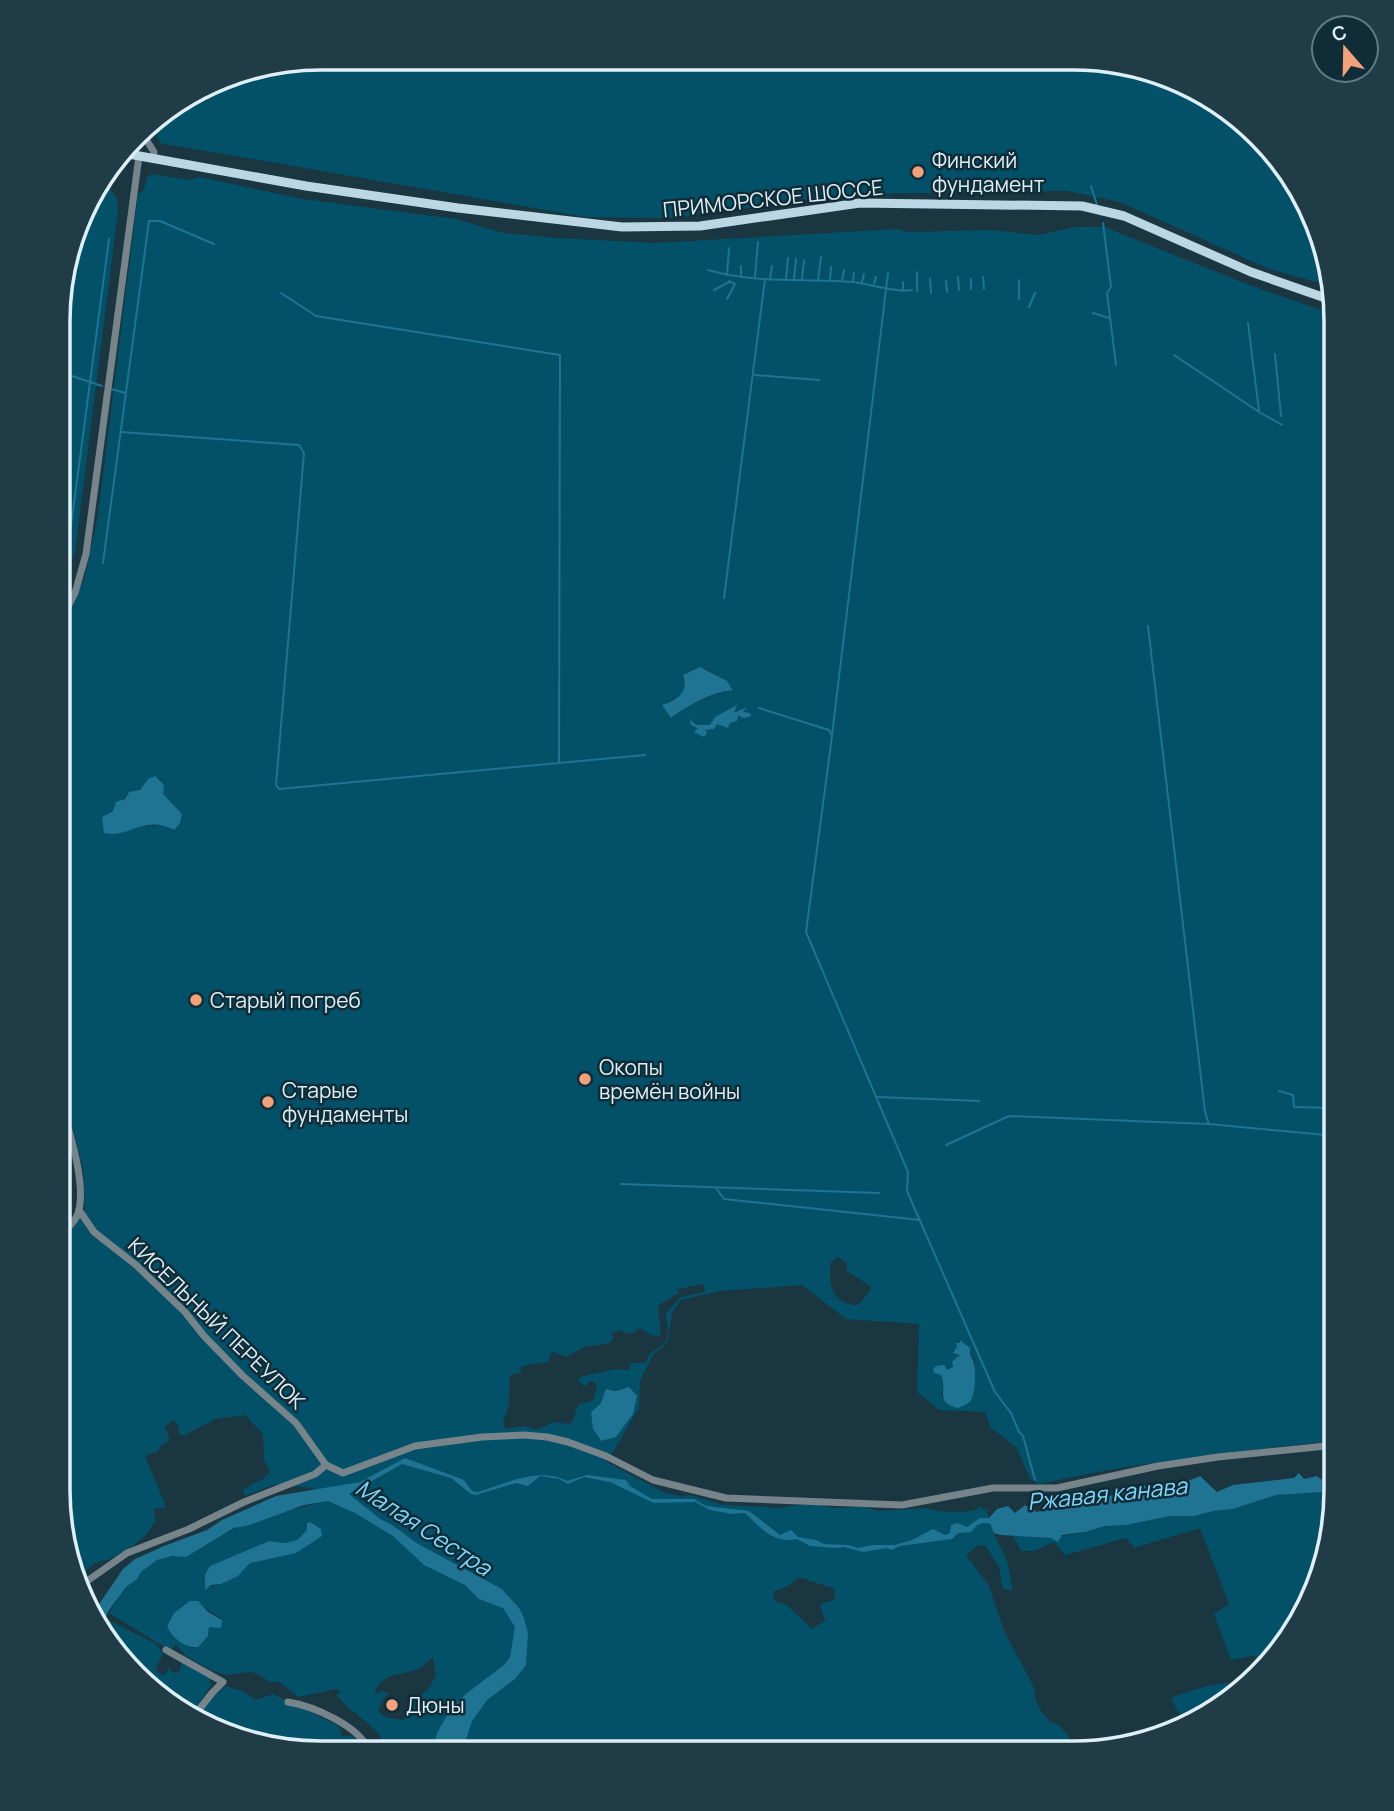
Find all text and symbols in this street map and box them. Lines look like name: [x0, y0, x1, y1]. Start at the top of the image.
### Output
north arrow: [1310, 14, 1380, 84]
text: С: [1328, 18, 1350, 48]
place label: Финский фундамент: [932, 146, 1045, 198]
marker: Финский фундамент: [910, 164, 926, 180]
street label: ПРИМОРСКОЕ ШОССЕ: [661, 172, 885, 224]
place label: Старый погреб: [210, 986, 361, 1014]
marker: Старый погреб: [188, 992, 204, 1008]
place label: Окопы времён войны: [599, 1053, 740, 1105]
marker: Окопы времён войны: [577, 1071, 593, 1087]
place label: Старые фундаменты: [282, 1076, 408, 1128]
marker: Старые фундаменты: [260, 1094, 276, 1110]
street label: КИСЕЛЬНЫЙ ПЕРЕУЛОК: [122, 1231, 312, 1415]
water label: Ржавая канава: [1026, 1469, 1190, 1517]
water label: Малая Сестра: [350, 1471, 499, 1584]
place label: Дюны: [406, 1691, 465, 1719]
marker: Дюны: [384, 1697, 400, 1713]

